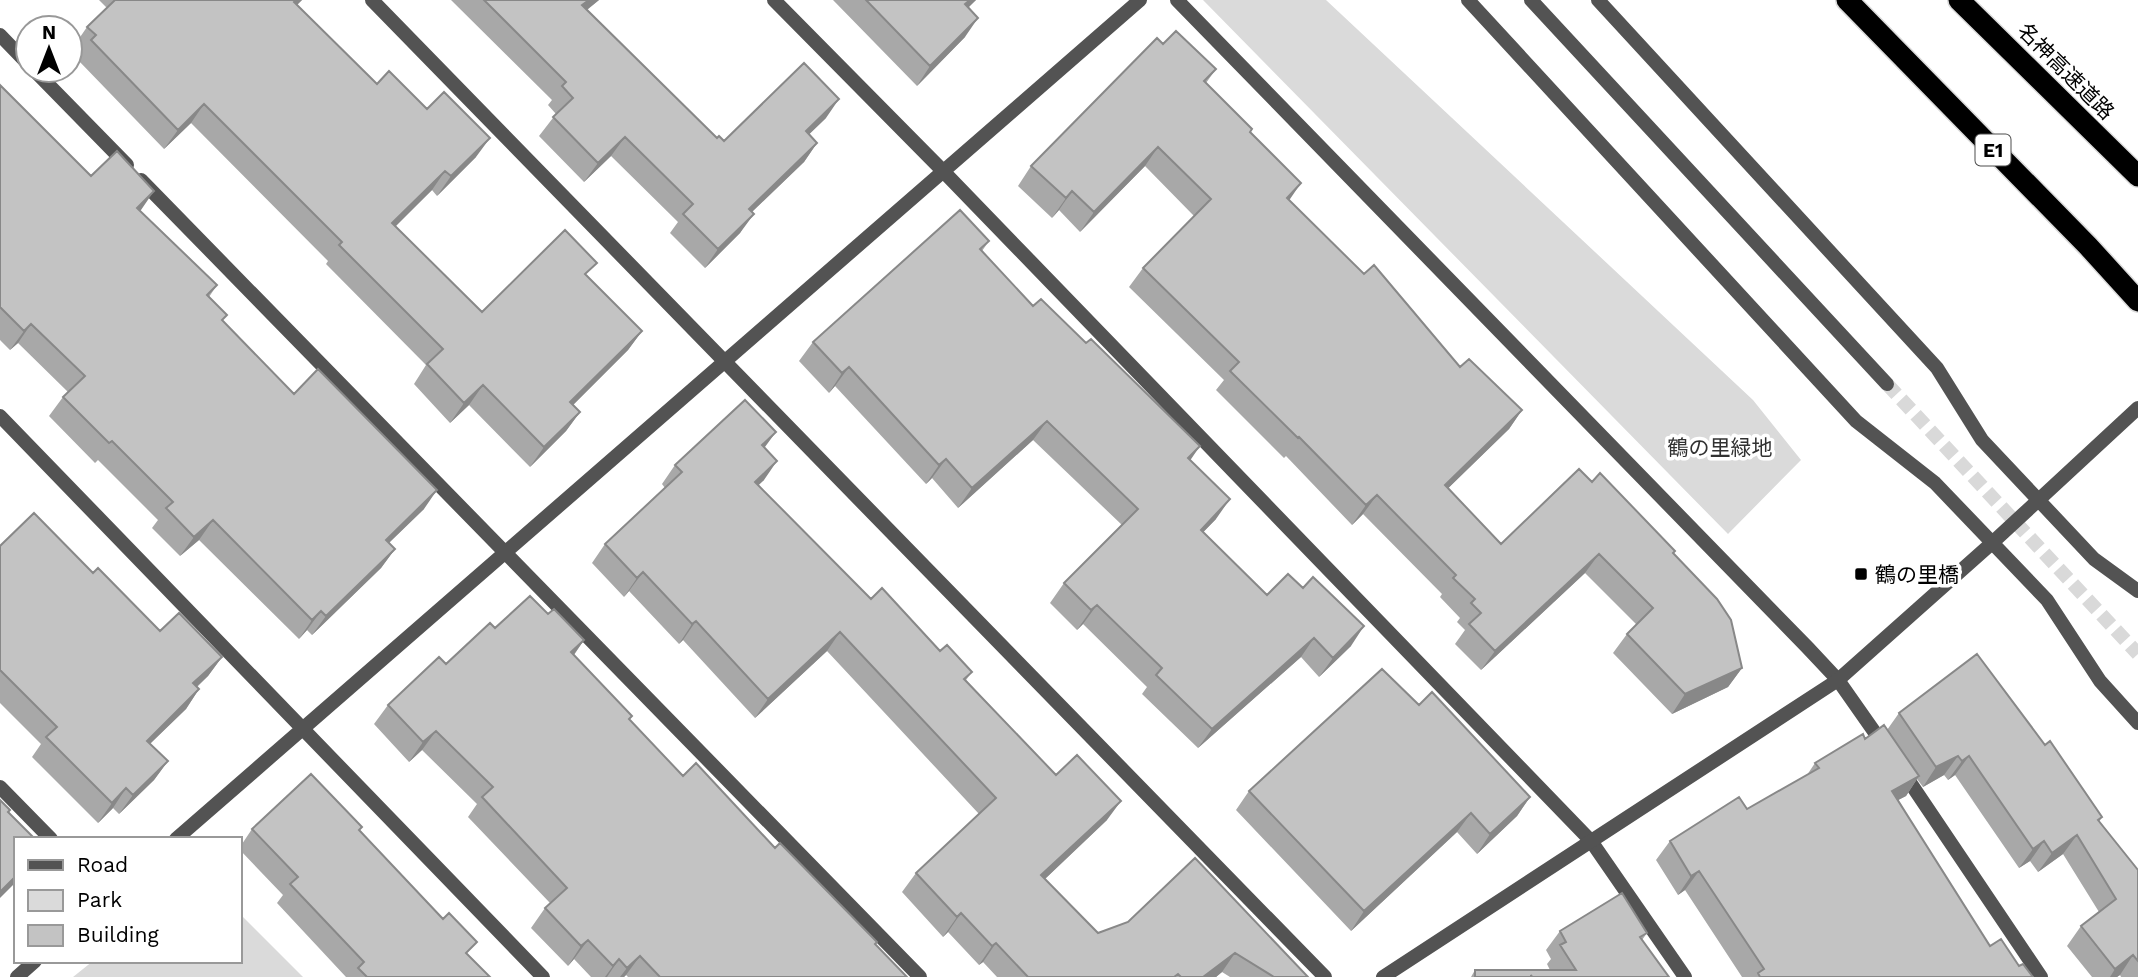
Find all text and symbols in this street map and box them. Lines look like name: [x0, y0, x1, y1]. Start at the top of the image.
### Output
north arrow: [14, 14, 84, 84]
street label: 名神高速道路: [2013, 18, 2119, 124]
text: N: [42, 21, 56, 44]
road number: E1: [1976, 134, 2010, 166]
park label: 鶴の里緑地: [1668, 435, 1773, 460]
place label: 鶴の里橋: [1875, 562, 1959, 587]
marker: 鶴の里橋: [1853, 566, 1869, 582]
legend: [14, 837, 242, 963]
text: Road: [77, 852, 128, 877]
text: Park: [77, 887, 122, 912]
text: Building: [77, 922, 159, 947]

